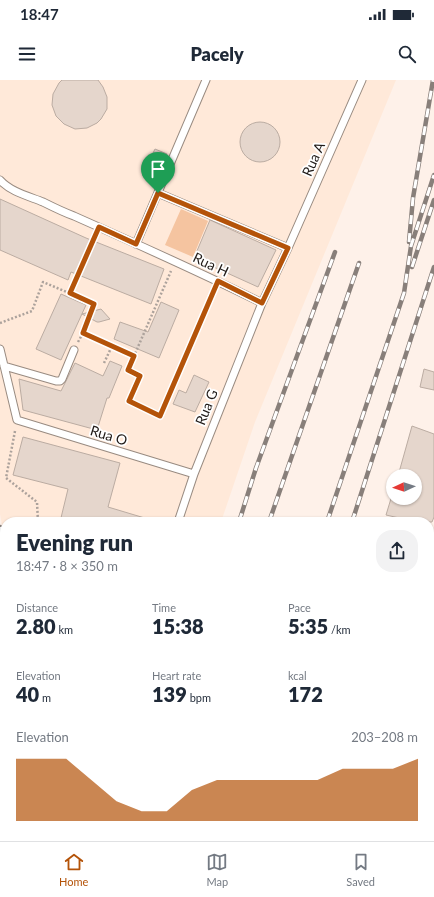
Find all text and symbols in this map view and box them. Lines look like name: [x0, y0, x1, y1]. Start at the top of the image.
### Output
text: 18:47: [20, 5, 59, 23]
icon: menu: [16, 43, 38, 65]
text: Pacely: [190, 43, 244, 65]
icon: search: [396, 43, 418, 65]
street label: Rua A: [298, 139, 328, 179]
pin: [141, 152, 175, 193]
icon: arrive: [147, 158, 169, 180]
street label: Rua H: [190, 248, 232, 280]
street label: Rua G: [191, 387, 221, 427]
street label: Rua O: [88, 421, 130, 449]
north arrow: [386, 469, 422, 505]
map controls: [386, 469, 422, 505]
text: Evening run: [16, 529, 133, 556]
button: share: [376, 530, 418, 572]
text: 18:47 · 8 × 350 m: [16, 558, 118, 574]
text: Distance: [16, 601, 58, 614]
text: Time: [152, 601, 176, 614]
text: Pace: [288, 601, 311, 614]
text: 2.80: [16, 614, 56, 638]
text: 15:38: [152, 614, 204, 638]
text: 5:35: [288, 614, 328, 638]
text: km: [56, 623, 73, 636]
text: /km: [328, 623, 351, 636]
text: Elevation: [16, 669, 61, 682]
text: Heart rate: [152, 669, 201, 682]
text: kcal: [288, 669, 307, 682]
text: 40: [16, 682, 39, 706]
text: 139: [152, 682, 187, 706]
text: 172: [288, 682, 323, 706]
text: m: [39, 691, 51, 704]
text: bpm: [187, 691, 211, 704]
text: Elevation: [16, 729, 69, 745]
text: 203–208 m: [351, 729, 418, 745]
tab: Home: [59, 851, 88, 888]
tab: Map: [206, 851, 228, 888]
tab: Saved: [346, 851, 375, 888]

